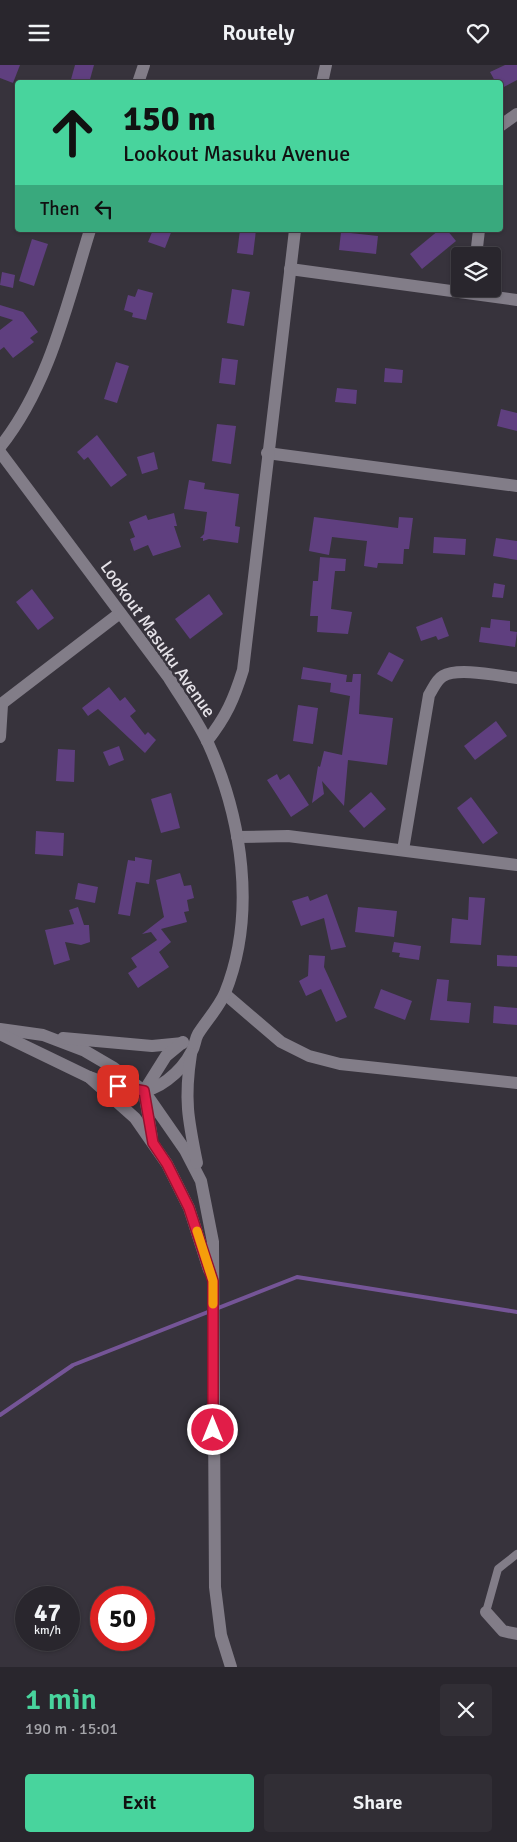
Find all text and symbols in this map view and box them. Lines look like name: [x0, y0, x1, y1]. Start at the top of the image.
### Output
icon: menu: [25, 19, 53, 47]
text: Routely: [222, 19, 295, 46]
icon: heart: [464, 19, 492, 47]
text: 150 m: [123, 97, 216, 140]
icon: ahead: [40, 100, 105, 165]
text: Lookout Masuku Avenue: [123, 140, 350, 167]
icon: left: [90, 195, 118, 223]
text: Then: [40, 197, 80, 221]
map controls: [451, 247, 501, 297]
button: layers: [451, 247, 501, 297]
street label: Lookout Masuku Avenue: [96, 557, 220, 721]
pin: [97, 1065, 139, 1107]
icon: arrive: [104, 1072, 132, 1100]
position arrow: [186, 1403, 238, 1455]
speed limit sign: 50: [90, 1586, 155, 1651]
text: 47: [34, 1597, 61, 1628]
text: km/h: [34, 1623, 61, 1638]
text: 1 min: [25, 1681, 97, 1718]
button: close: [440, 1684, 492, 1736]
text: 190 m · 15:01: [25, 1719, 118, 1739]
button: Exit: [25, 1774, 254, 1832]
button: Share: [264, 1774, 492, 1832]

